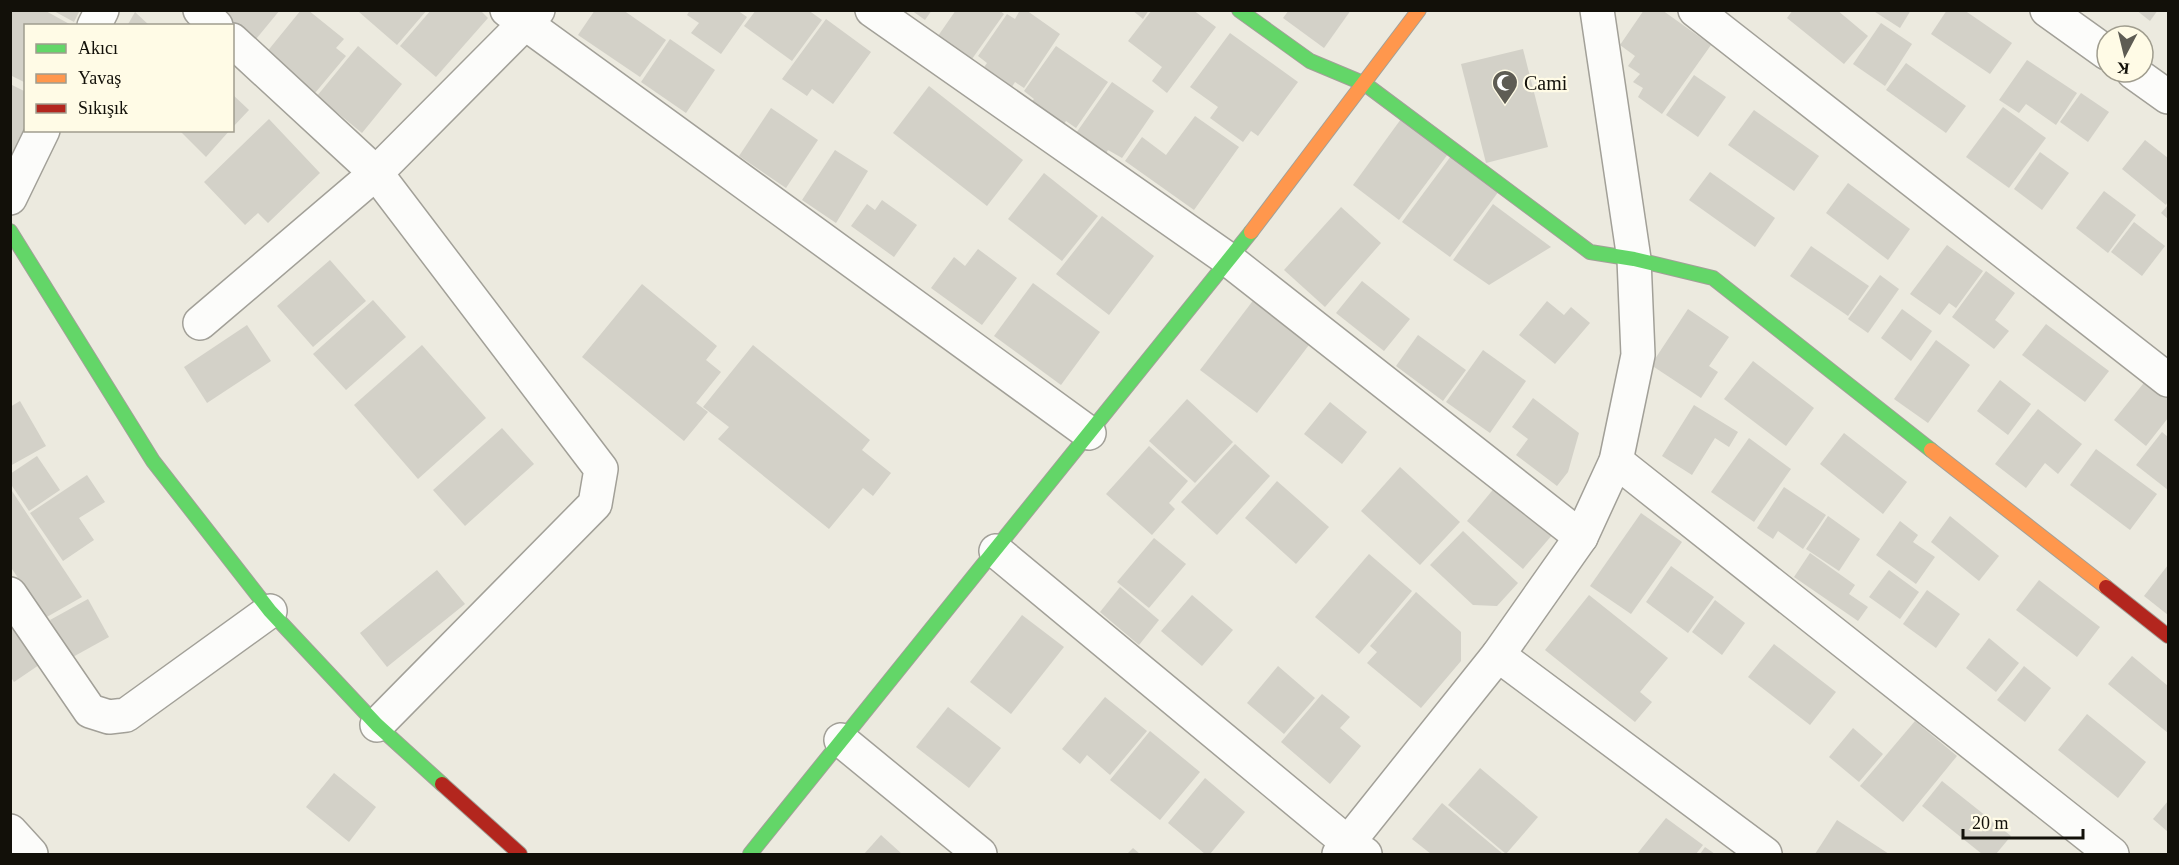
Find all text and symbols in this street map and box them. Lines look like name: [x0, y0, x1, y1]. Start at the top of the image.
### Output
legend: [24, 24, 234, 132]
north arrow: [2095, 24, 2155, 84]
text: Akıcı: [78, 38, 118, 58]
text: K: [2115, 59, 2130, 78]
text: Yavaş: [78, 68, 121, 88]
mosque icon: Cami: [1490, 68, 1520, 106]
place label: Cami: [1524, 72, 1568, 94]
text: Sıkışık: [78, 98, 128, 118]
scale bar: [1963, 802, 2083, 840]
text: 20 m: [1972, 813, 2009, 833]

